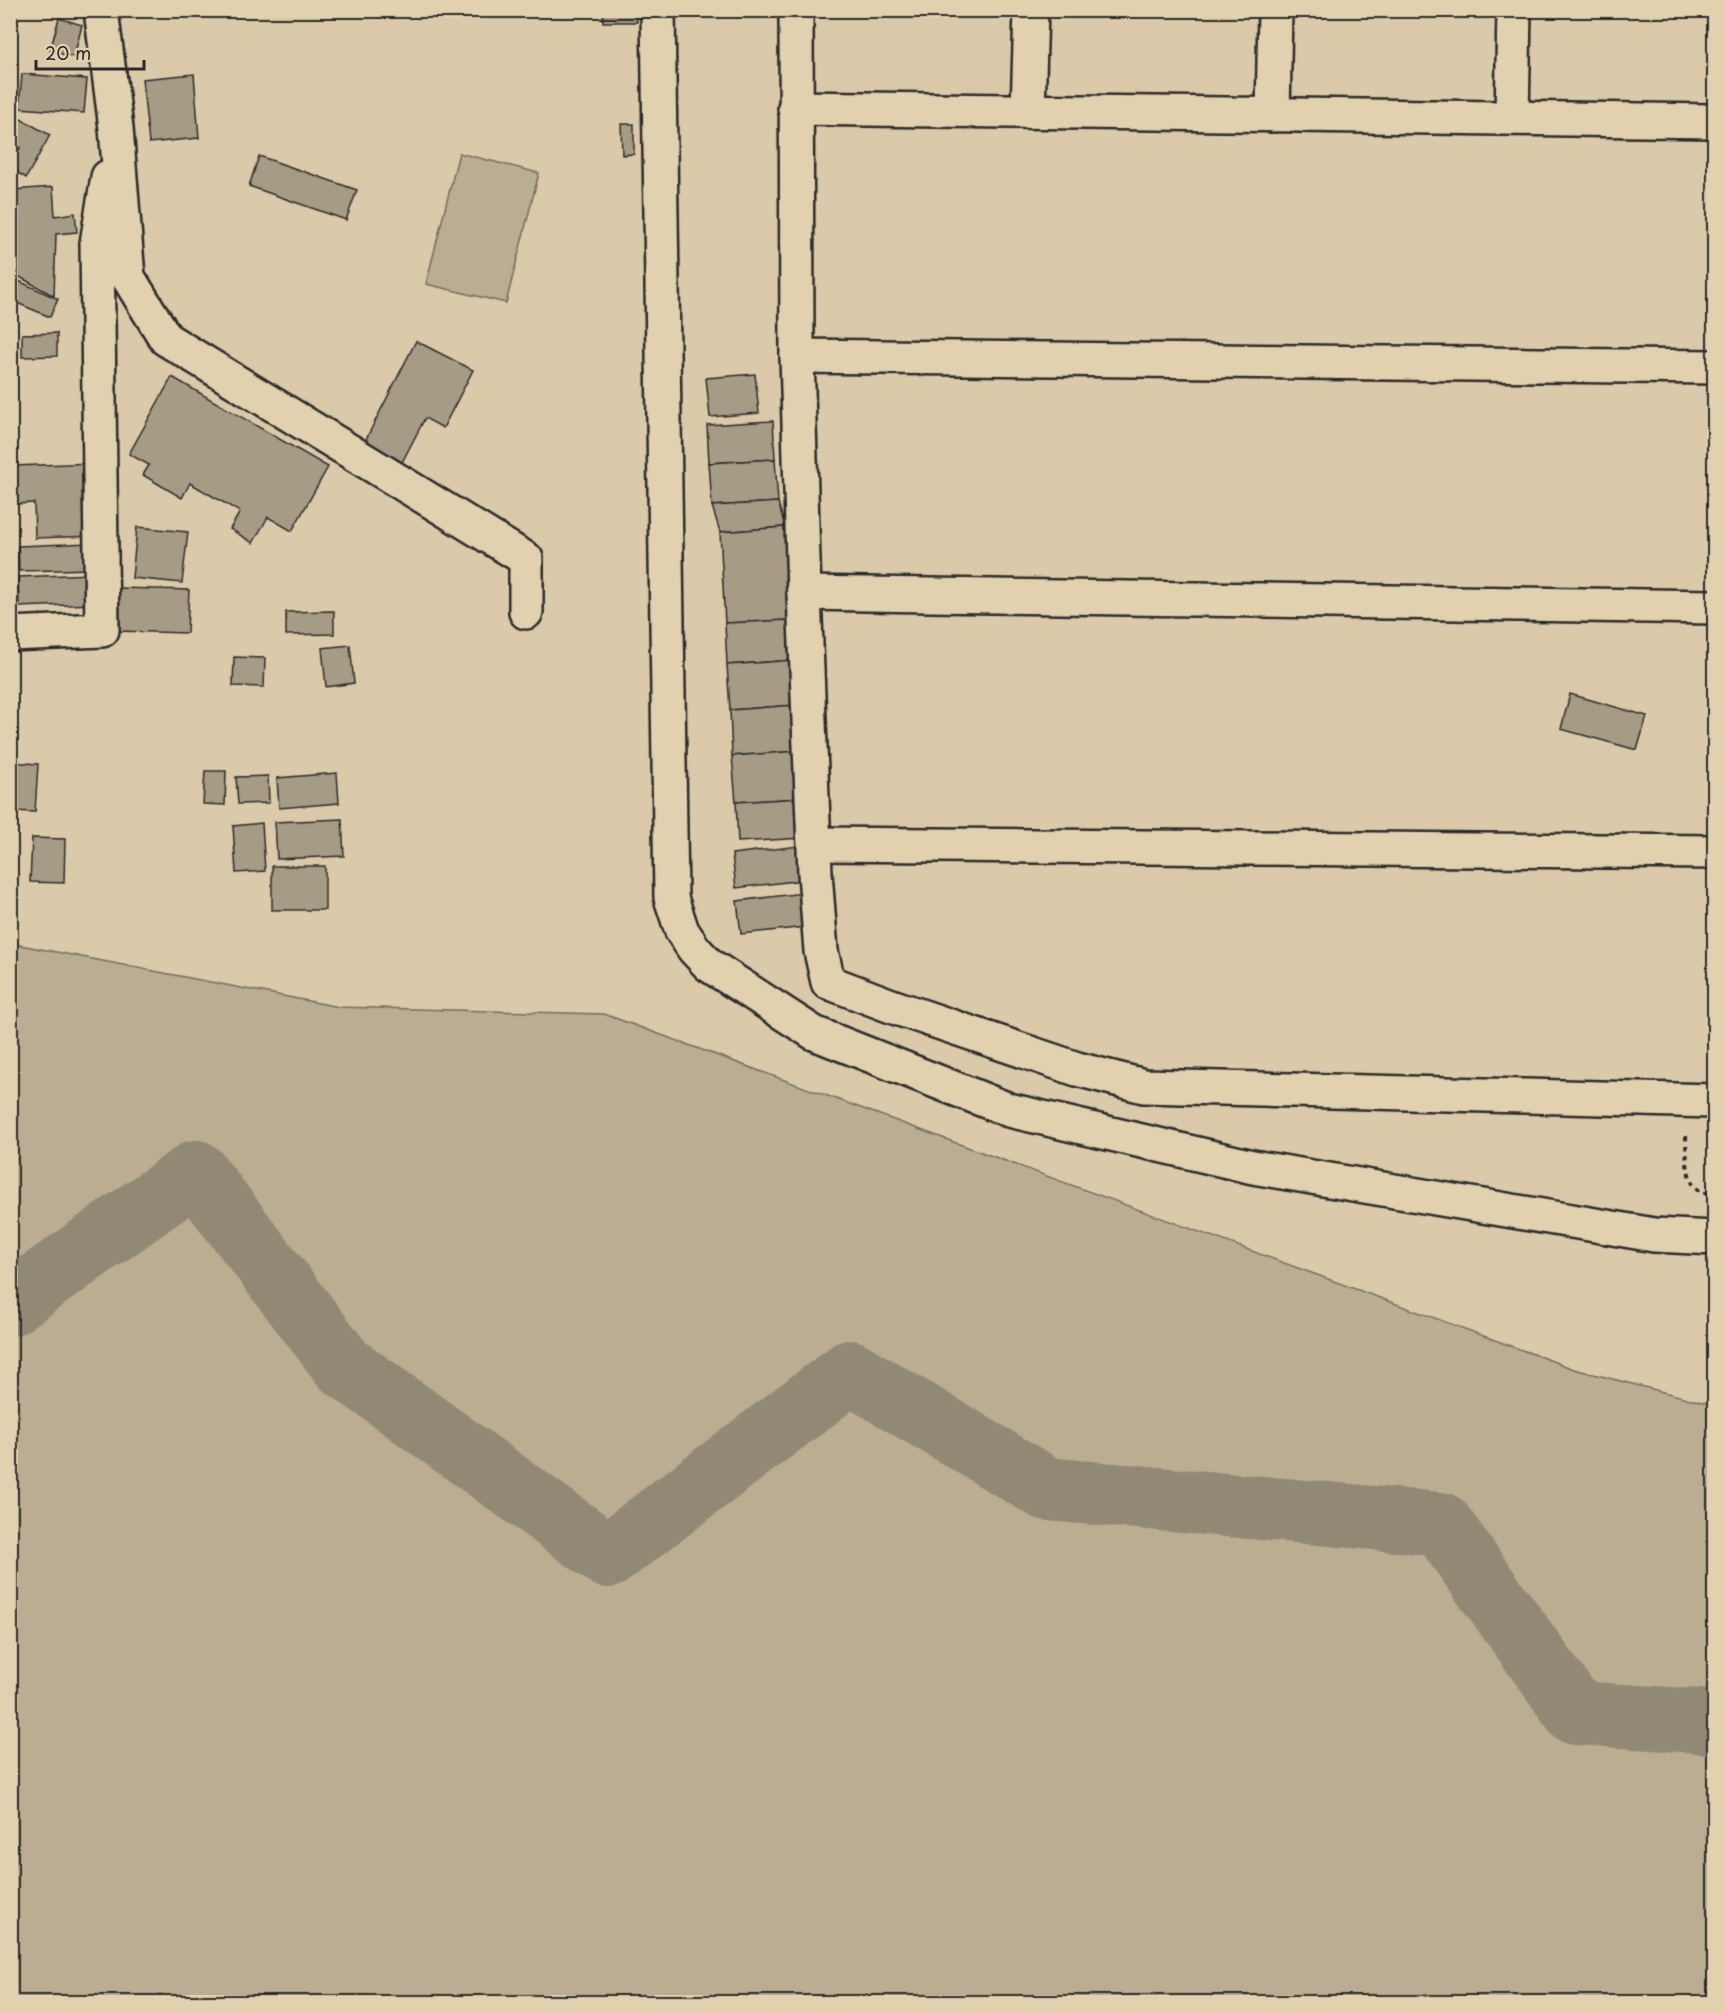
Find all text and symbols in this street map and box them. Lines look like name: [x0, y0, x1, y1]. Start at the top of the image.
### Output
scale bar: [36, 33, 144, 71]
text: 20 m: [45, 39, 91, 66]

